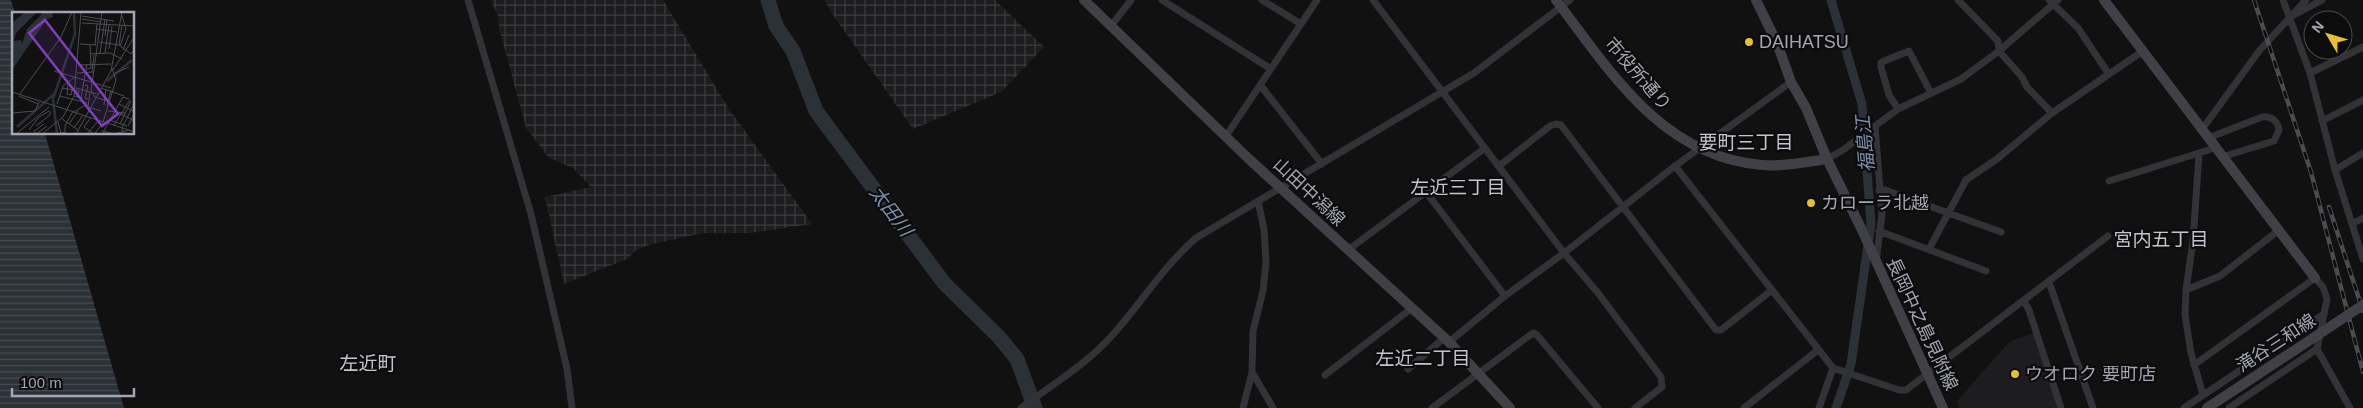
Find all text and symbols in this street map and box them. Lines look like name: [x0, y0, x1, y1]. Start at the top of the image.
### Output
north arrow: [2303, 10, 2353, 60]
inset map: [12, 12, 135, 135]
text: N: [2308, 18, 2327, 36]
place label: DAIHATSU: [1759, 32, 1849, 52]
street label: 市役所通り: [1601, 33, 1675, 115]
marker: DAIHATSU: [1743, 36, 1755, 48]
water label: 福島江: [1852, 113, 1878, 173]
district label: 要町三丁目: [1698, 132, 1794, 153]
street label: 山田中潟線: [1269, 154, 1349, 230]
district label: 左近三丁目: [1410, 177, 1506, 198]
water label: 太田川: [865, 182, 918, 242]
place label: カローラ北越: [1821, 193, 1929, 213]
marker: カローラ北越: [1805, 197, 1817, 209]
district label: 宮内五丁目: [2113, 229, 2209, 250]
street label: 長岡中之島見附線: [1883, 255, 1961, 393]
street label: 滝谷三和線: [2233, 310, 2319, 376]
district label: 左近二丁目: [1375, 348, 1471, 369]
district label: 左近町: [339, 353, 397, 374]
place label: ウオロク 要町店: [2025, 364, 2156, 384]
scale bar: [12, 366, 135, 398]
marker: ウオロク 要町店: [2009, 368, 2021, 380]
text: 100 m: [20, 374, 62, 391]

